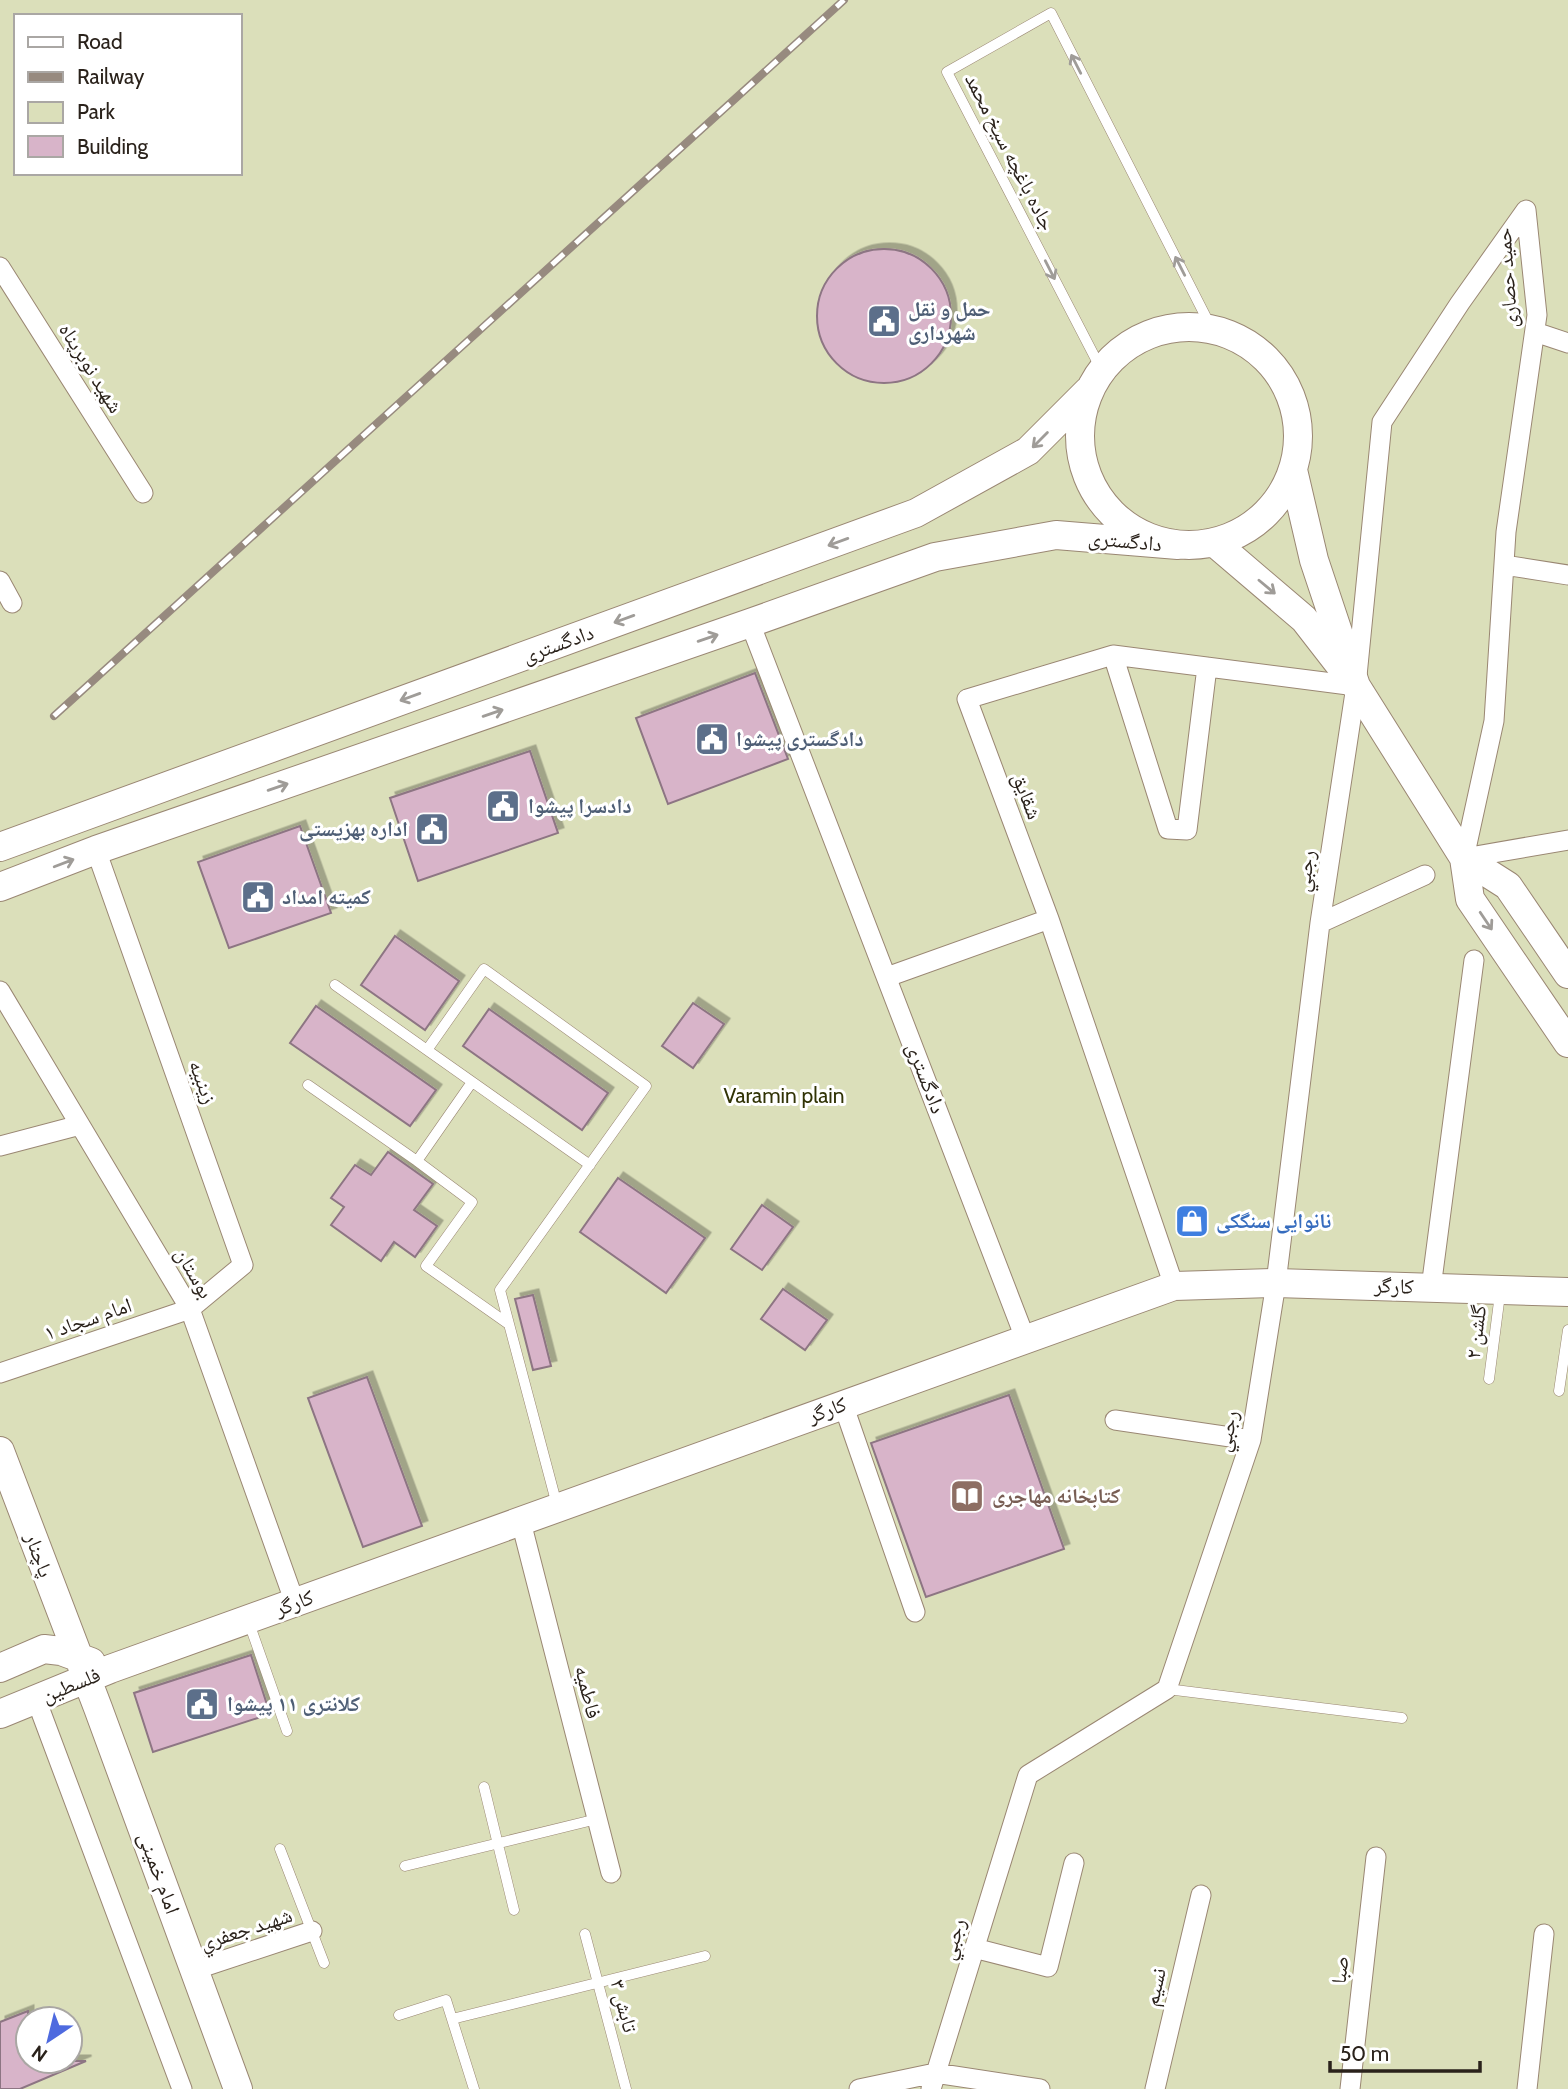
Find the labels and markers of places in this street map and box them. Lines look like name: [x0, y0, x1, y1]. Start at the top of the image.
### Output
place label: حمل و نقل شهرداری: [908, 296, 991, 345]
public building icon: حمل و نقل شهرداری: [865, 302, 903, 340]
public building icon: دادگستری پیشوا: [693, 720, 731, 758]
place label: دادگستری پیشوا: [736, 726, 864, 751]
public building icon: دادسرا پیشوا: [484, 787, 522, 825]
place label: دادسرا پیشوا: [528, 793, 632, 818]
public building icon: اداره بهزیستی: [413, 810, 451, 848]
place label: اداره بهزیستی: [299, 816, 408, 842]
public building icon: کمیته امداد: [239, 878, 277, 916]
place label: کمیته امداد: [282, 884, 371, 909]
shop icon: نانوایی سنگکی: [1173, 1202, 1211, 1240]
place label: نانوایی سنگکی: [1216, 1208, 1331, 1234]
library icon: کتابخانه مهاجری: [948, 1477, 986, 1515]
place label: کتابخانه مهاجری: [992, 1483, 1120, 1508]
public building icon: کلانتری ۱۱ پیشوا: [183, 1685, 221, 1723]
place label: کلانتری ۱۱ پیشوا: [227, 1691, 360, 1716]

